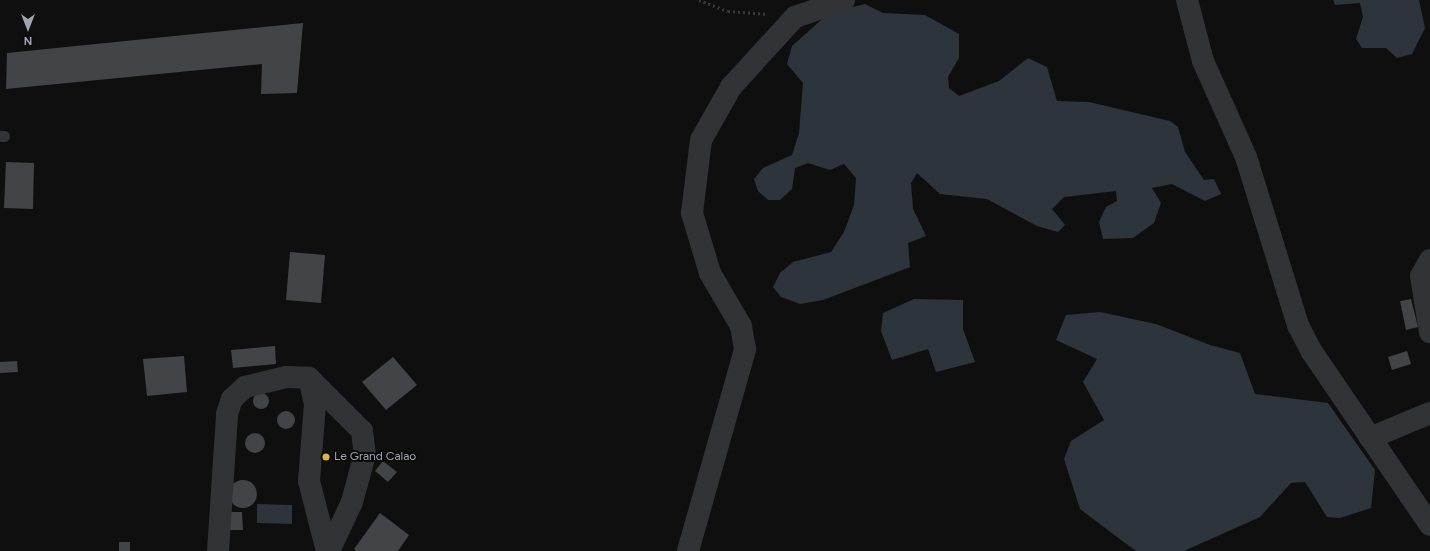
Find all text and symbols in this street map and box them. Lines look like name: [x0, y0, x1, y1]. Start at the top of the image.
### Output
north arrow: [8, 8, 48, 48]
text: N: [24, 34, 32, 47]
place label: Le Grand Calao: [334, 450, 416, 464]
marker: Le Grand Calao: [321, 452, 331, 462]

